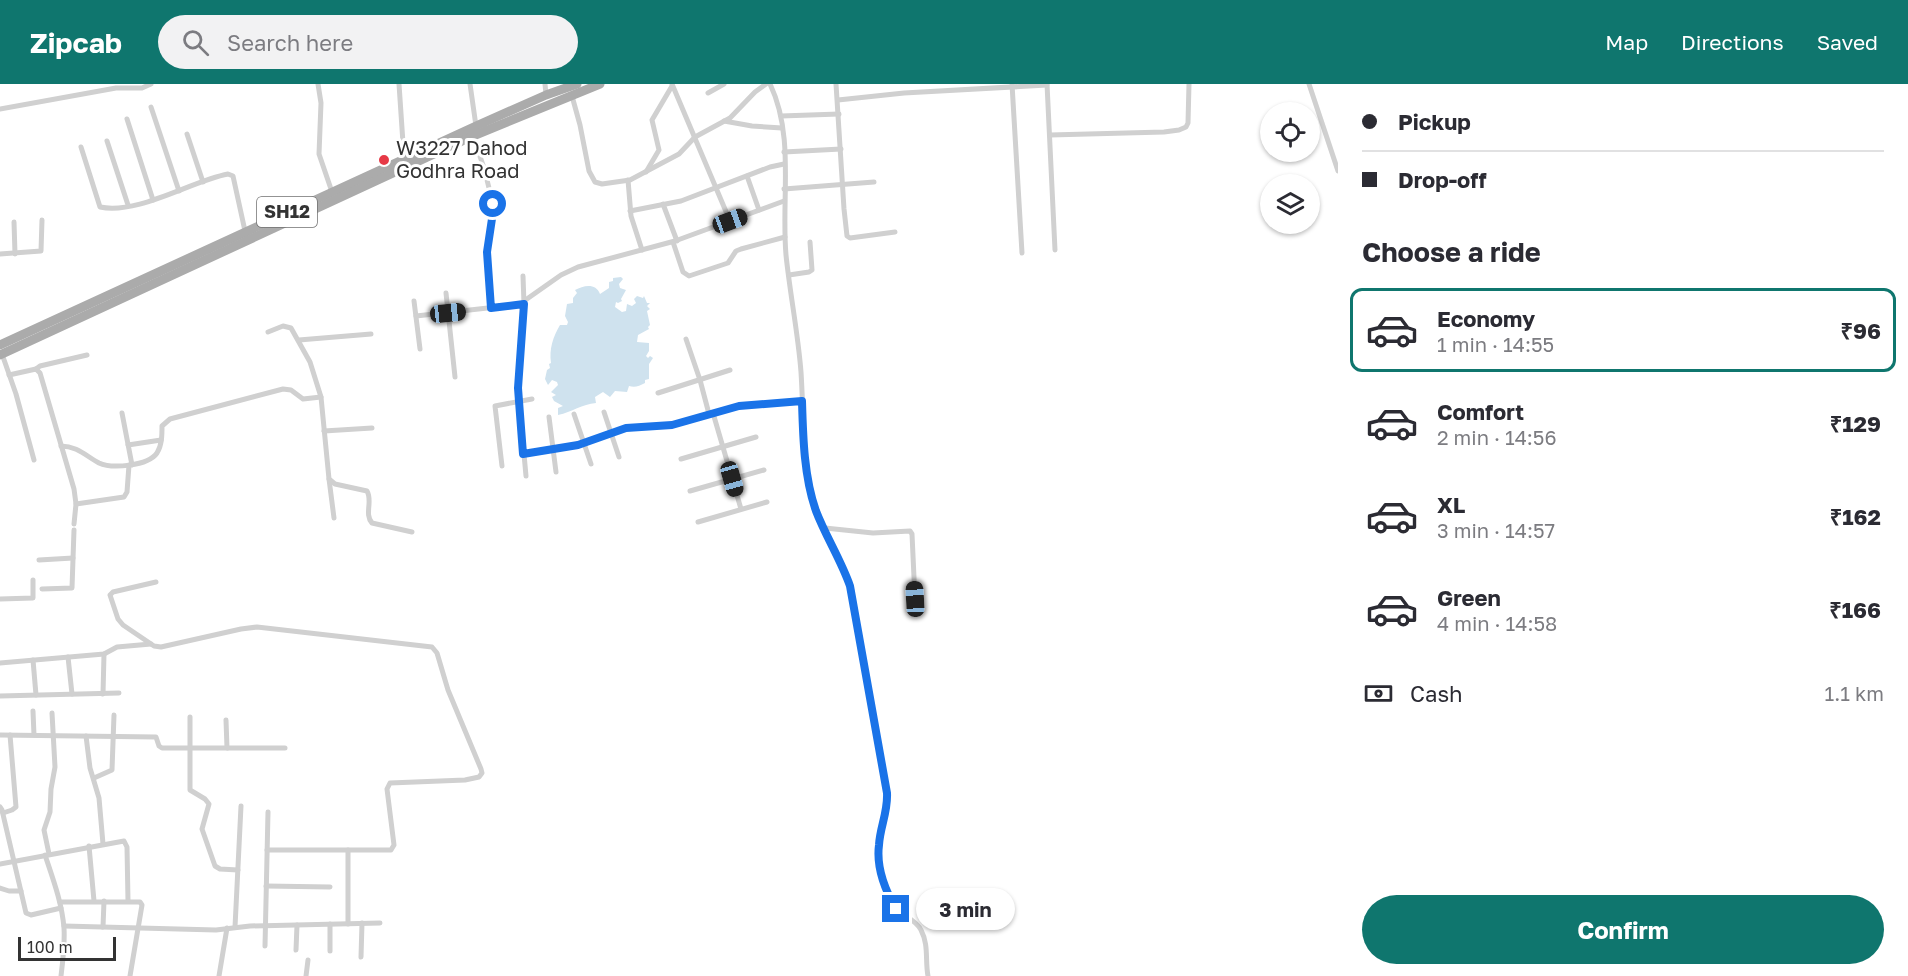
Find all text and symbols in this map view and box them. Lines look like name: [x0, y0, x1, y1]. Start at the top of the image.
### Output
search box: [158, 15, 578, 69]
text: Zipcab: [30, 26, 122, 59]
icon: search: [179, 26, 212, 59]
text: Search here: [227, 29, 353, 56]
text: Map: [1605, 29, 1648, 55]
text: Directions: [1681, 29, 1784, 55]
text: Saved: [1817, 29, 1878, 55]
map controls: [1260, 102, 1320, 234]
button: locate: [1260, 102, 1320, 162]
text: Pickup: [1398, 108, 1471, 135]
place label: W3227 Dahod Godhra Road: [396, 135, 528, 182]
marker: W3227 Dahod Godhra Road: [377, 153, 391, 167]
text: Drop-off: [1398, 166, 1487, 193]
button: layers: [1260, 174, 1320, 234]
route start: [479, 190, 506, 217]
road number: SH12: [257, 197, 317, 227]
car: [710, 206, 750, 236]
text: Choose a ride: [1362, 236, 1541, 268]
car: [429, 302, 467, 324]
icon: car: [1365, 303, 1419, 357]
text: Economy: [1437, 305, 1535, 332]
text: ₹96: [1840, 317, 1881, 344]
text: 1 min · 14:55: [1437, 332, 1554, 356]
icon: car: [1365, 396, 1419, 450]
text: Comfort: [1437, 398, 1524, 425]
text: ₹129: [1830, 410, 1881, 437]
text: 2 min · 14:56: [1437, 425, 1557, 449]
car: [718, 459, 746, 499]
icon: car: [1365, 489, 1419, 543]
text: XL: [1437, 491, 1465, 518]
text: ₹162: [1830, 503, 1881, 530]
text: 3 min · 14:57: [1437, 518, 1555, 542]
car: [905, 581, 925, 617]
icon: car: [1365, 582, 1419, 636]
text: Green: [1437, 584, 1501, 611]
text: ₹166: [1829, 596, 1881, 623]
text: 4 min · 14:58: [1437, 611, 1557, 635]
icon: cash: [1362, 677, 1395, 710]
text: Cash: [1410, 680, 1463, 707]
text: 1.1 km: [1825, 681, 1884, 705]
callout: 3 min: [917, 888, 1016, 930]
route end: [882, 895, 909, 922]
button: Confirm: [1362, 895, 1884, 964]
text: 3 min: [939, 897, 992, 921]
scale bar: [18, 934, 116, 962]
text: 100 m: [27, 937, 73, 957]

